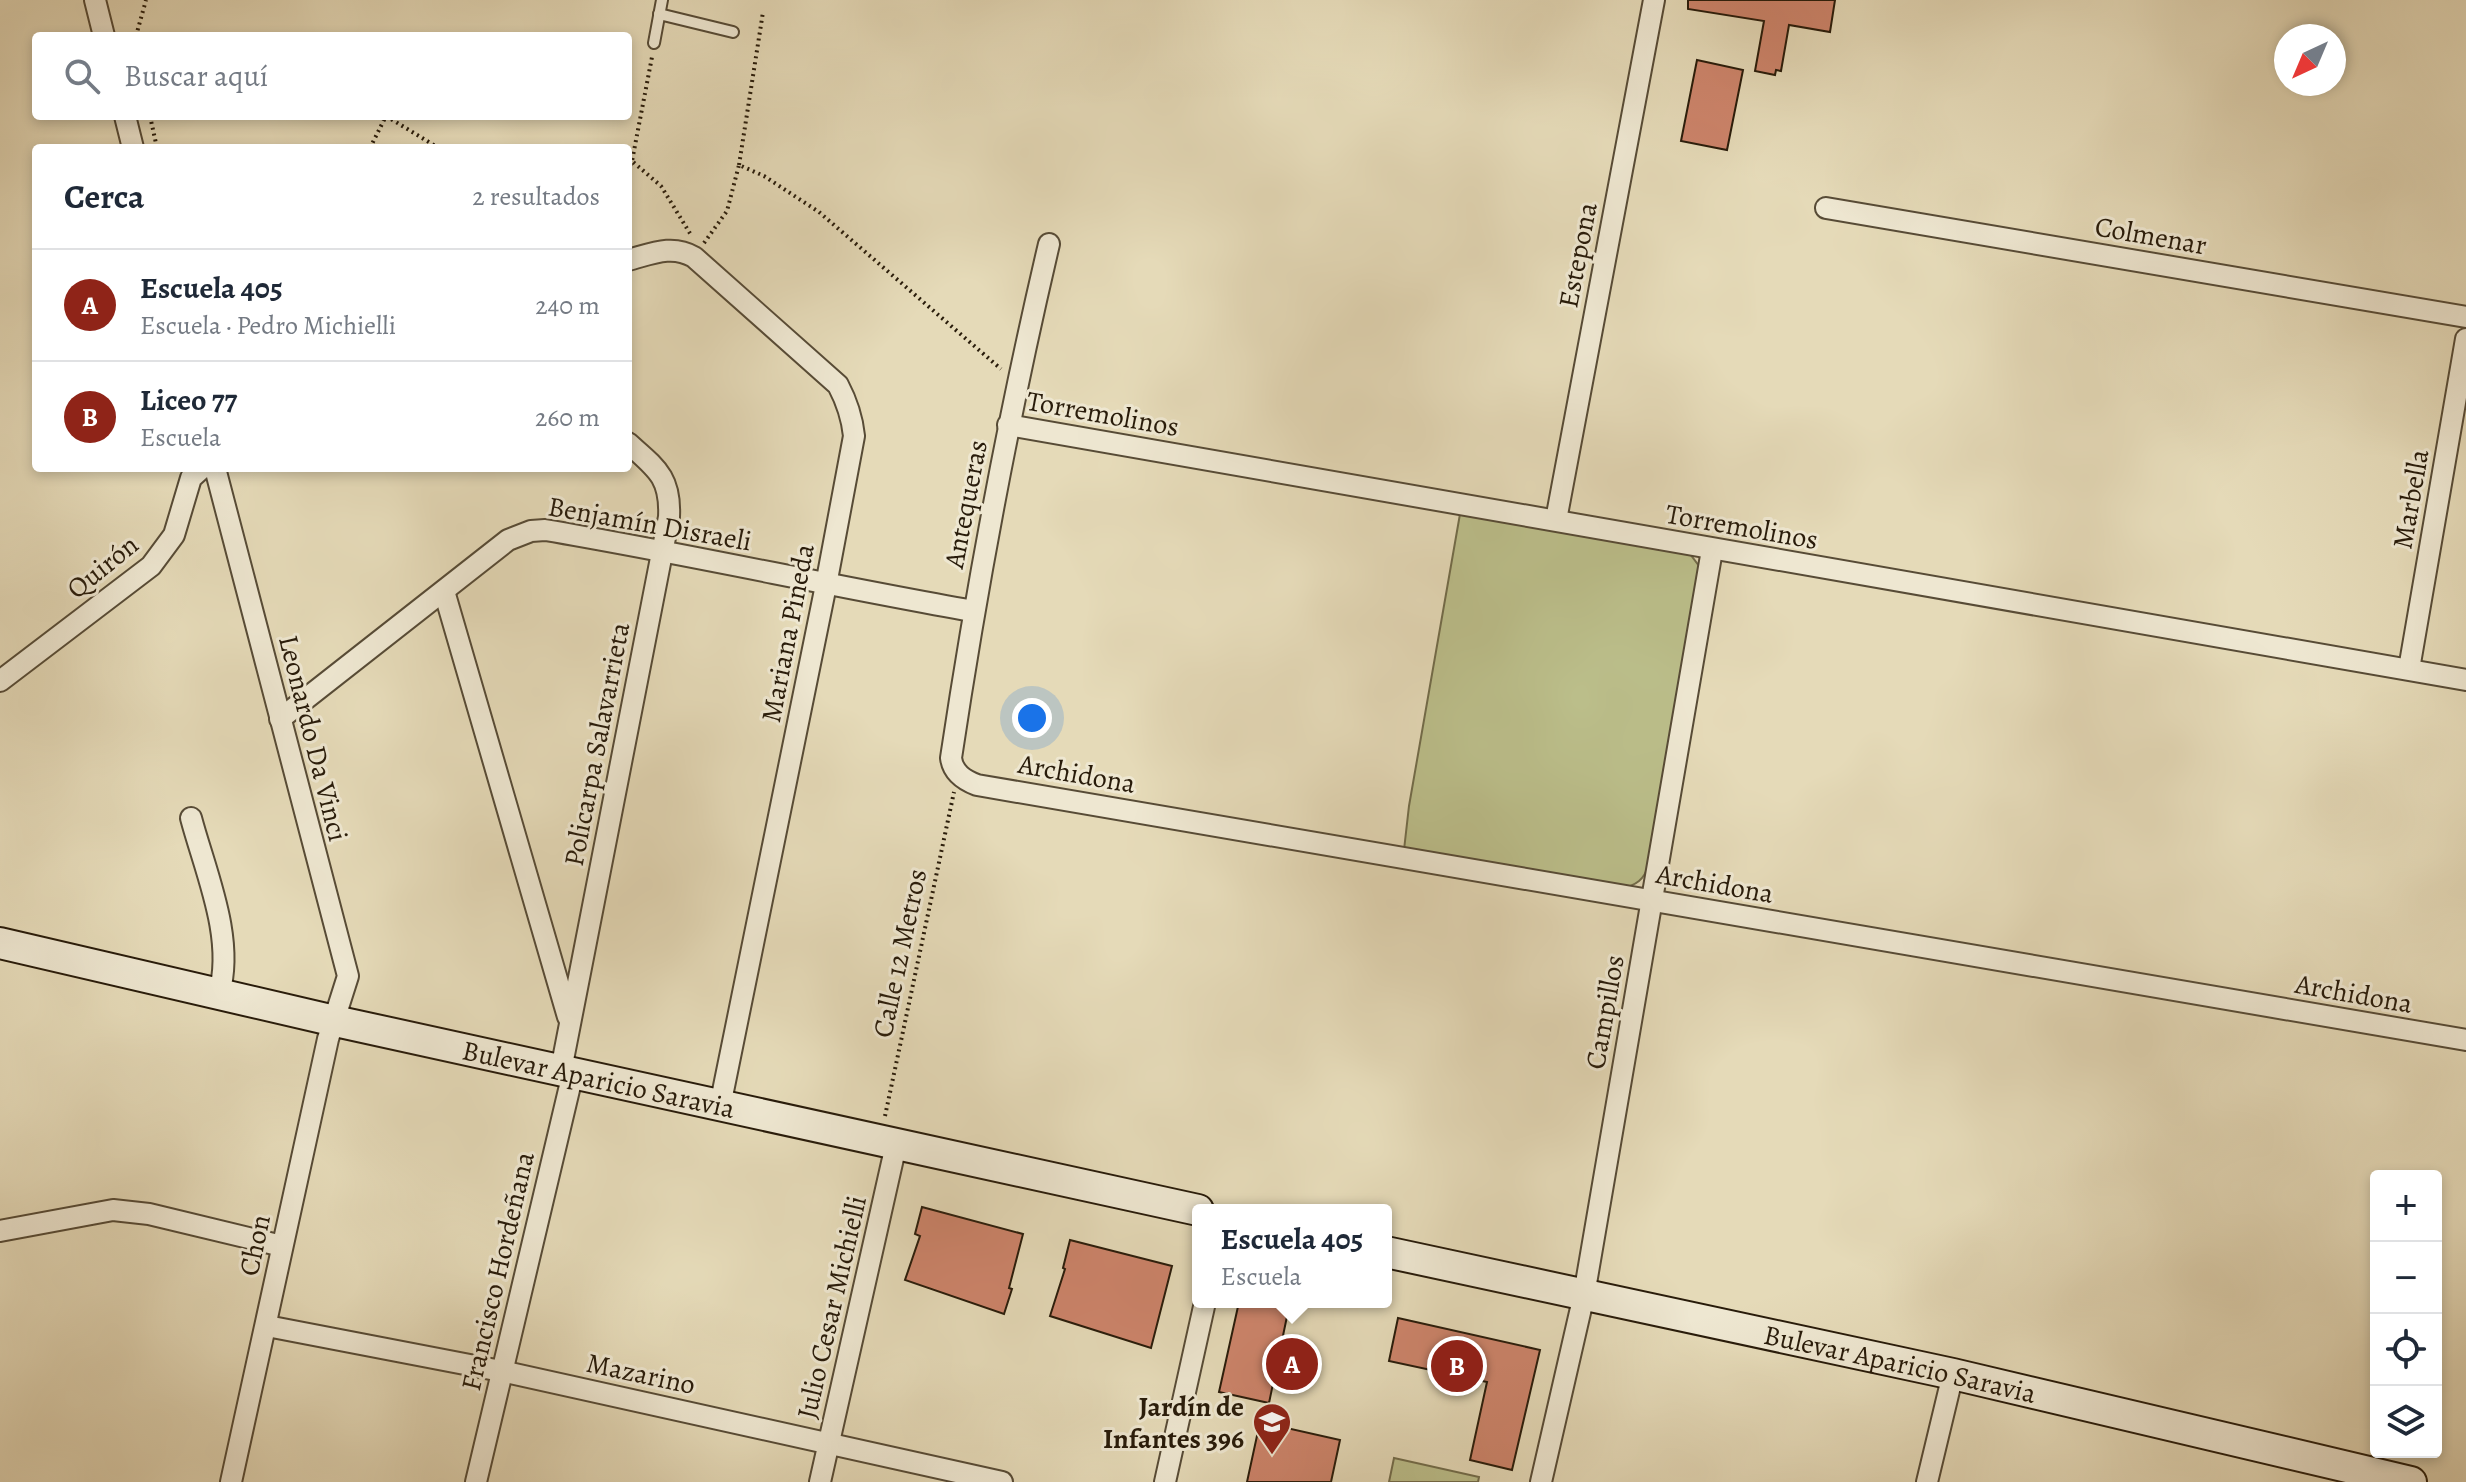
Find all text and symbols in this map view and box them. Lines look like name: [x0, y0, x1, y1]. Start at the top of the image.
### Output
north arrow: [2274, 24, 2346, 96]
search box: [32, 32, 632, 120]
icon: search: [60, 54, 104, 98]
text: Buscar aquí: [124, 56, 268, 96]
text: Cerca: [64, 173, 145, 220]
text: 2 resultados: [472, 179, 600, 214]
street label: Estepona: [1549, 199, 1607, 311]
street label: Colmenar: [2092, 207, 2210, 265]
text: Escuela 405: [140, 268, 283, 308]
text: A: [82, 288, 98, 323]
text: 240 m: [535, 288, 600, 323]
text: Escuela · Pedro Michielli: [140, 308, 396, 343]
text: Liceo 77: [140, 380, 237, 420]
street label: Torremolinos: [1024, 382, 1182, 446]
text: B: [82, 400, 98, 435]
text: 260 m: [535, 400, 600, 435]
text: Escuela: [140, 420, 221, 455]
street label: Antequeras: [935, 437, 997, 573]
street label: Marbella: [2384, 446, 2438, 552]
street label: Benjamín Disraeli: [545, 487, 755, 561]
street label: Torremolinos: [1663, 495, 1821, 559]
street label: Quirón: [59, 526, 147, 607]
street label: Mariana Pineda: [752, 541, 824, 726]
street label: Policarpa Salavarrieta: [555, 619, 639, 869]
street label: Leonardo Da Vinci: [269, 631, 357, 845]
your location: [1012, 698, 1052, 738]
street label: Archidona: [1014, 745, 1138, 803]
street label: Archidona: [1652, 855, 1776, 913]
street label: Calle 12 Metros: [864, 865, 936, 1041]
street label: Campillos: [1576, 952, 1634, 1072]
street label: Archidona: [2291, 965, 2415, 1023]
street label: Bulevar Aparicio Saravia: [459, 1031, 738, 1128]
street label: Francisco Hordeñana: [452, 1148, 544, 1395]
map controls: [2370, 1170, 2442, 1458]
button: +: [2370, 1170, 2442, 1242]
street label: Julio Cesar Michielli: [788, 1192, 876, 1423]
popup: [1192, 1204, 1392, 1308]
street label: Chon: [230, 1211, 280, 1279]
text: Escuela 405: [1221, 1219, 1363, 1259]
button: −: [2370, 1242, 2442, 1314]
text: Escuela: [1221, 1259, 1302, 1294]
button: locate: [2370, 1314, 2442, 1386]
street label: Bulevar Aparicio Saravia: [1760, 1316, 2040, 1413]
pin: A: [1266, 1334, 1318, 1394]
pin: B: [1431, 1336, 1483, 1396]
street label: Mazarino: [583, 1344, 699, 1404]
button: layers: [2370, 1386, 2442, 1458]
place label: Jardín de Infantes 396: [1103, 1388, 1244, 1458]
school or university icon: Jardín de Infantes 396: [1251, 1401, 1293, 1456]

